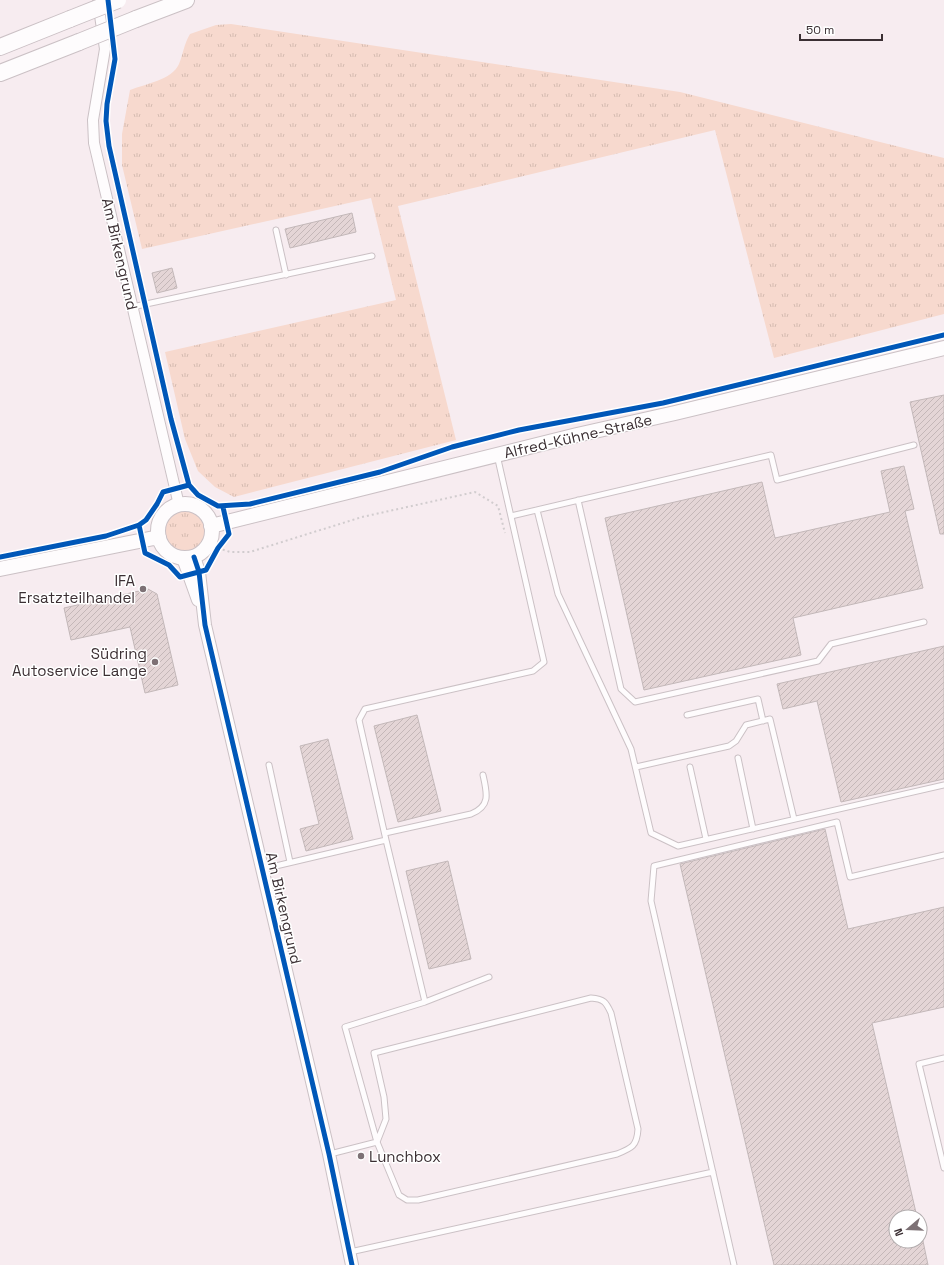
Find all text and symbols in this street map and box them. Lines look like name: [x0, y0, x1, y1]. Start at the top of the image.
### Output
scale bar: [800, 16, 882, 42]
text: 50 m: [806, 22, 834, 38]
street label: Am Birkengrund: [98, 196, 142, 312]
street label: Alfred-Kühne-Straße: [502, 410, 654, 462]
place label: IFA Ersatzteilhandel: [18, 571, 136, 607]
marker: IFA Ersatzteilhandel: [138, 584, 148, 594]
place label: Südring Autoservice Lange: [12, 644, 147, 680]
marker: Südring Autoservice Lange: [150, 657, 160, 667]
street label: Am Birkengrund: [262, 850, 306, 966]
place label: Lunchbox: [369, 1147, 441, 1166]
marker: Lunchbox: [356, 1151, 366, 1161]
north arrow: [888, 1209, 928, 1249]
text: N: [891, 1226, 906, 1238]

